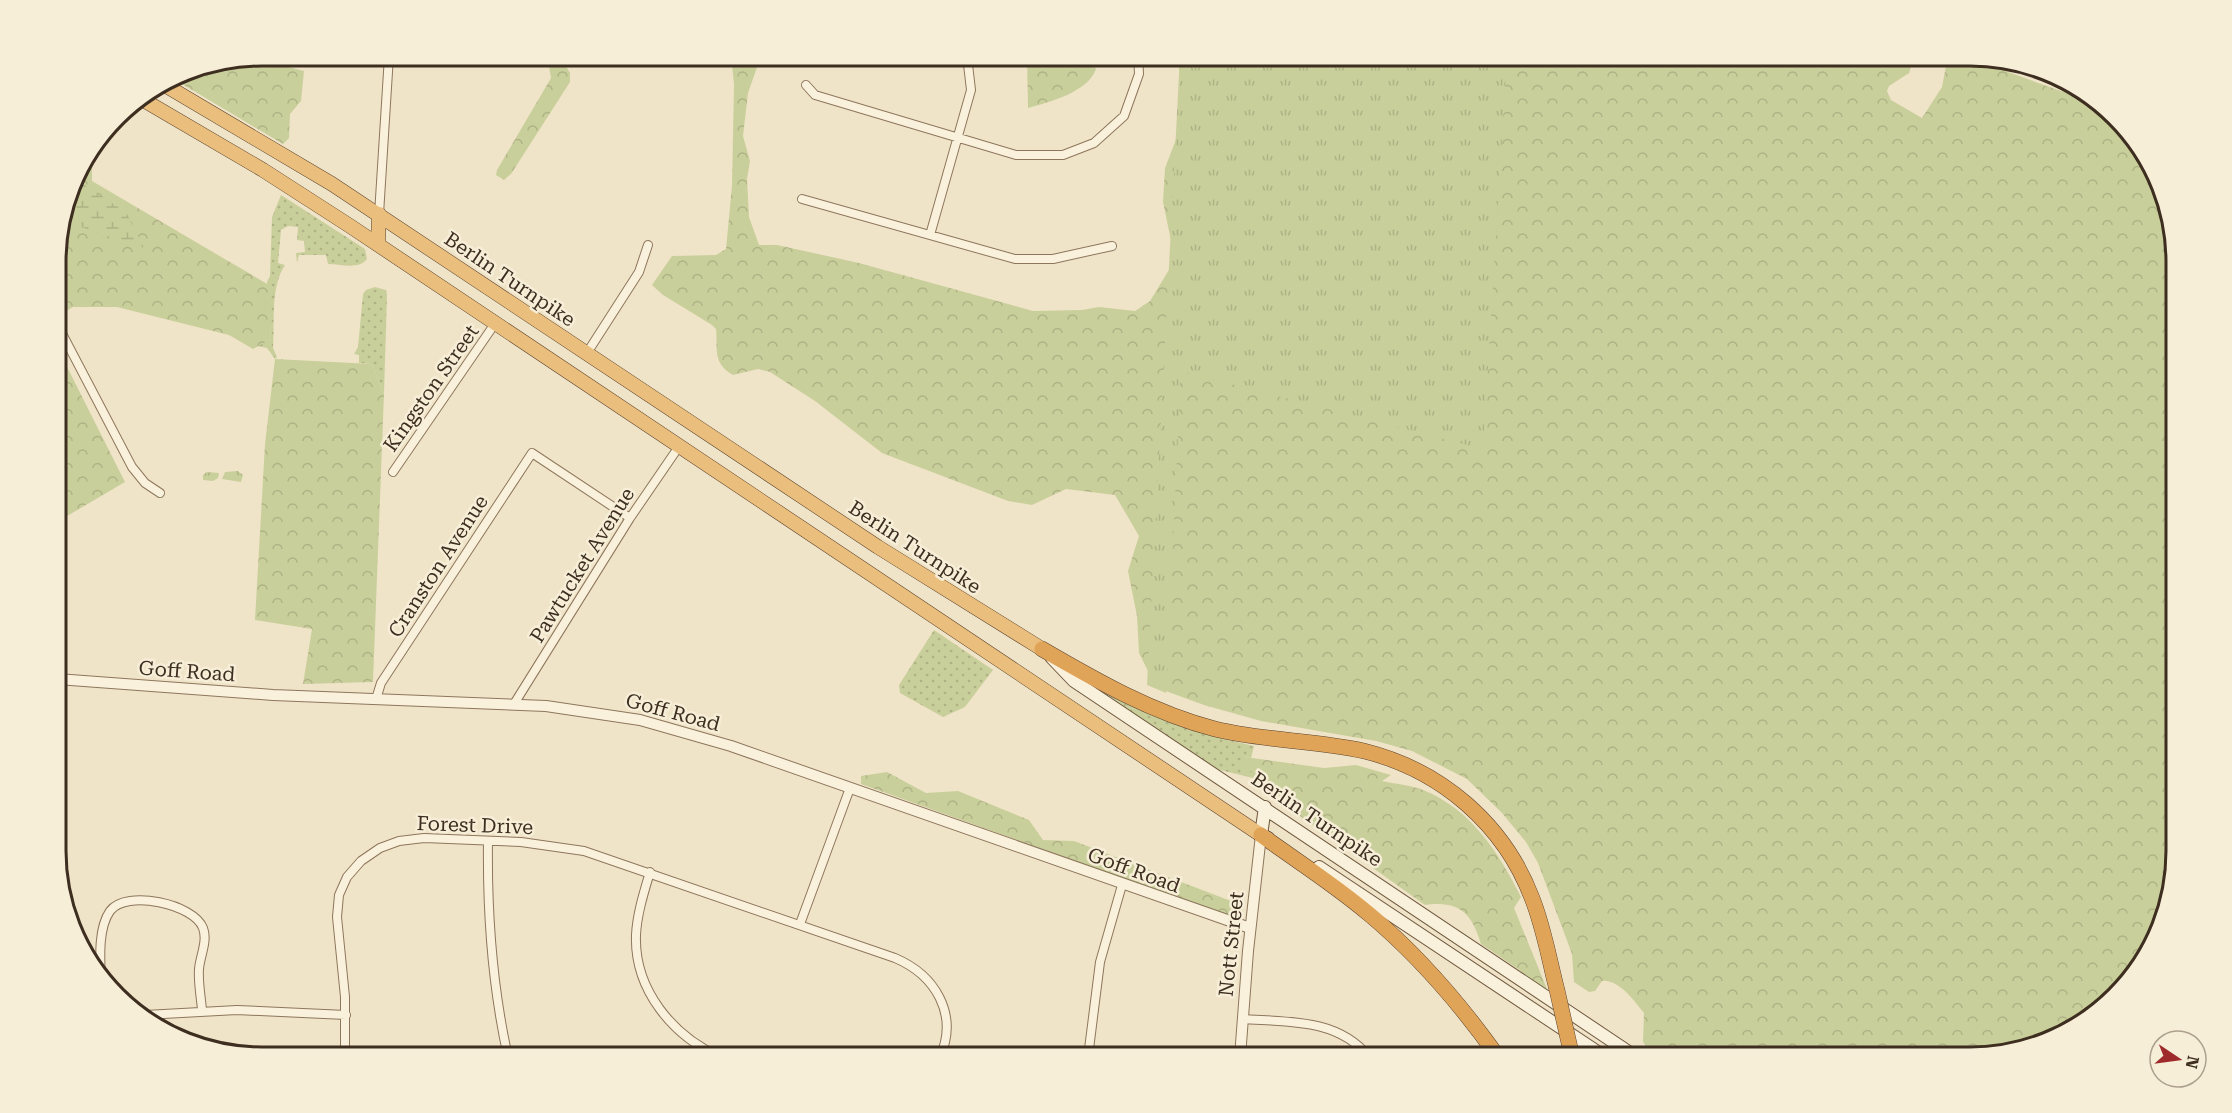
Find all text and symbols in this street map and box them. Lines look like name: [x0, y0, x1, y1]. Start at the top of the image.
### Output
street label: Berlin Turnpike: [440, 226, 580, 332]
street label: Kingston Street: [378, 319, 484, 456]
street label: Pawtucket Avenue: [525, 483, 639, 647]
street label: Cranston Avenue: [383, 490, 493, 642]
street label: Berlin Turnpike: [845, 495, 986, 599]
street label: Goff Road: [138, 656, 236, 686]
street label: Goff Road: [623, 688, 723, 736]
street label: Berlin Turnpike: [1247, 766, 1387, 872]
street label: Forest Drive: [416, 811, 534, 839]
street label: Goff Road: [1084, 842, 1184, 898]
street label: Nott Street: [1214, 890, 1249, 998]
north arrow: [2148, 1029, 2208, 1089]
text: N: [2181, 1054, 2203, 1070]

